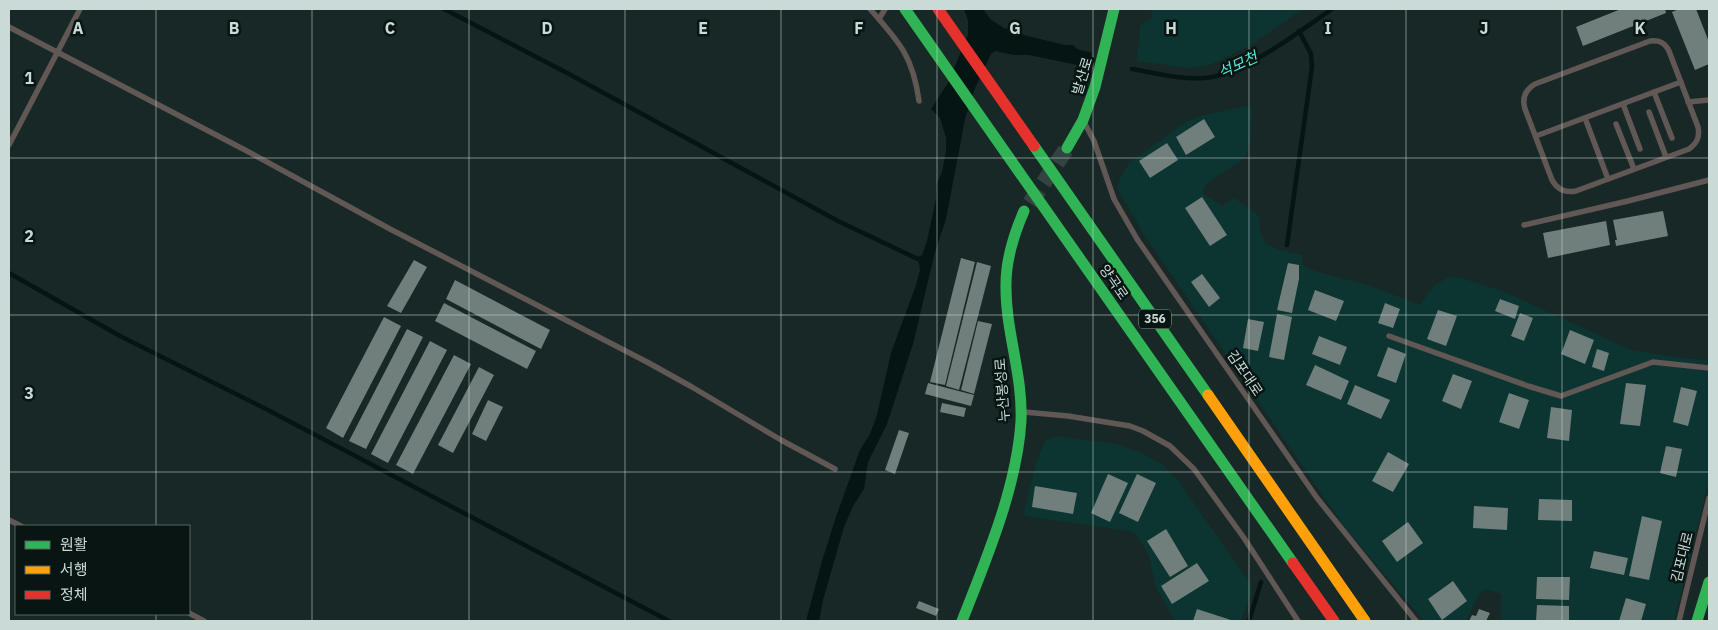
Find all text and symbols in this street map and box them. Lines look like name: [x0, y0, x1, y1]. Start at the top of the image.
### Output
text: A: [73, 18, 84, 38]
text: B: [229, 18, 240, 38]
text: C: [385, 18, 395, 38]
text: D: [541, 18, 553, 38]
text: E: [698, 18, 708, 38]
text: F: [854, 18, 864, 38]
text: G: [1009, 18, 1021, 38]
text: H: [1165, 18, 1177, 38]
text: I: [1325, 18, 1332, 38]
text: J: [1480, 18, 1488, 38]
text: K: [1634, 18, 1646, 38]
water label: 석모천: [1215, 46, 1263, 82]
street label: 발산로: [1068, 55, 1096, 97]
text: 1: [24, 68, 34, 88]
text: 2: [24, 226, 34, 246]
street label: 양곡로: [1096, 261, 1133, 303]
road number: 356: [1139, 310, 1171, 328]
street label: 김포대로: [1223, 347, 1267, 399]
street label: 누산봉성로: [991, 357, 1013, 423]
text: 3: [24, 383, 34, 403]
legend: [15, 525, 190, 615]
street label: 김포대로: [1667, 530, 1697, 584]
text: 원활: [60, 535, 88, 554]
text: 서행: [60, 560, 88, 579]
text: 정체: [60, 585, 88, 604]

